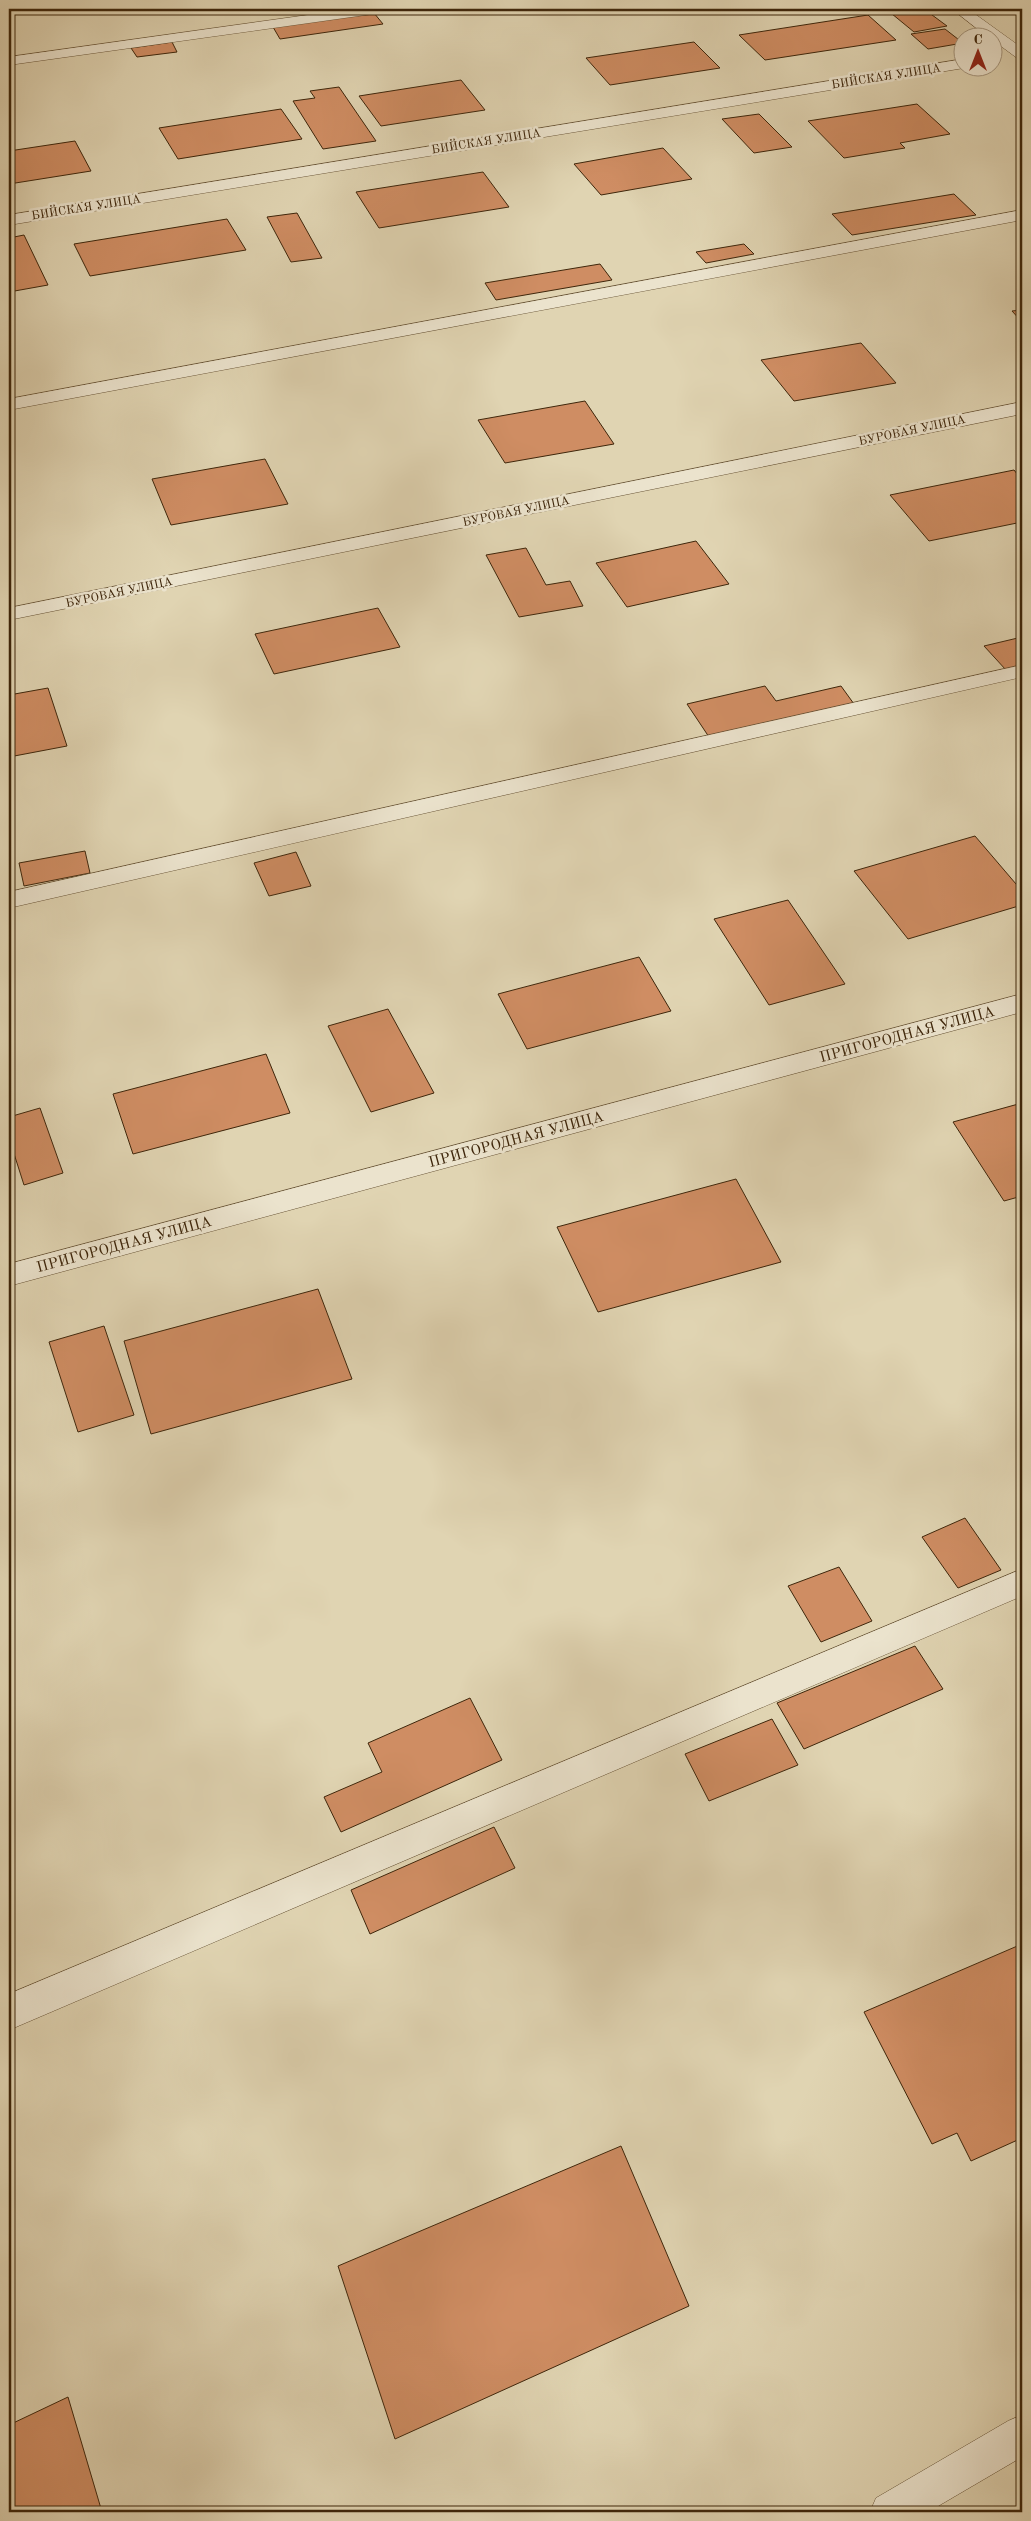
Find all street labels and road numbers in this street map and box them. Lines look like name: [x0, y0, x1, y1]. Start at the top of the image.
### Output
street label: БИЙСКАЯ УЛИЦА: [830, 59, 942, 92]
street label: БИЙСКАЯ УЛИЦА: [430, 124, 542, 157]
street label: БИЙСКАЯ УЛИЦА: [30, 190, 142, 223]
street label: БУРОВАЯ УЛИЦА: [858, 414, 967, 448]
street label: БУРОВАЯ УЛИЦА: [462, 495, 571, 529]
street label: БУРОВАЯ УЛИЦА: [65, 576, 174, 610]
street label: ПРИГОРОДНАЯ УЛИЦА: [818, 1005, 997, 1066]
street label: ПРИГОРОДНАЯ УЛИЦА: [427, 1110, 606, 1171]
street label: ПРИГОРОДНАЯ УЛИЦА: [35, 1215, 214, 1276]

